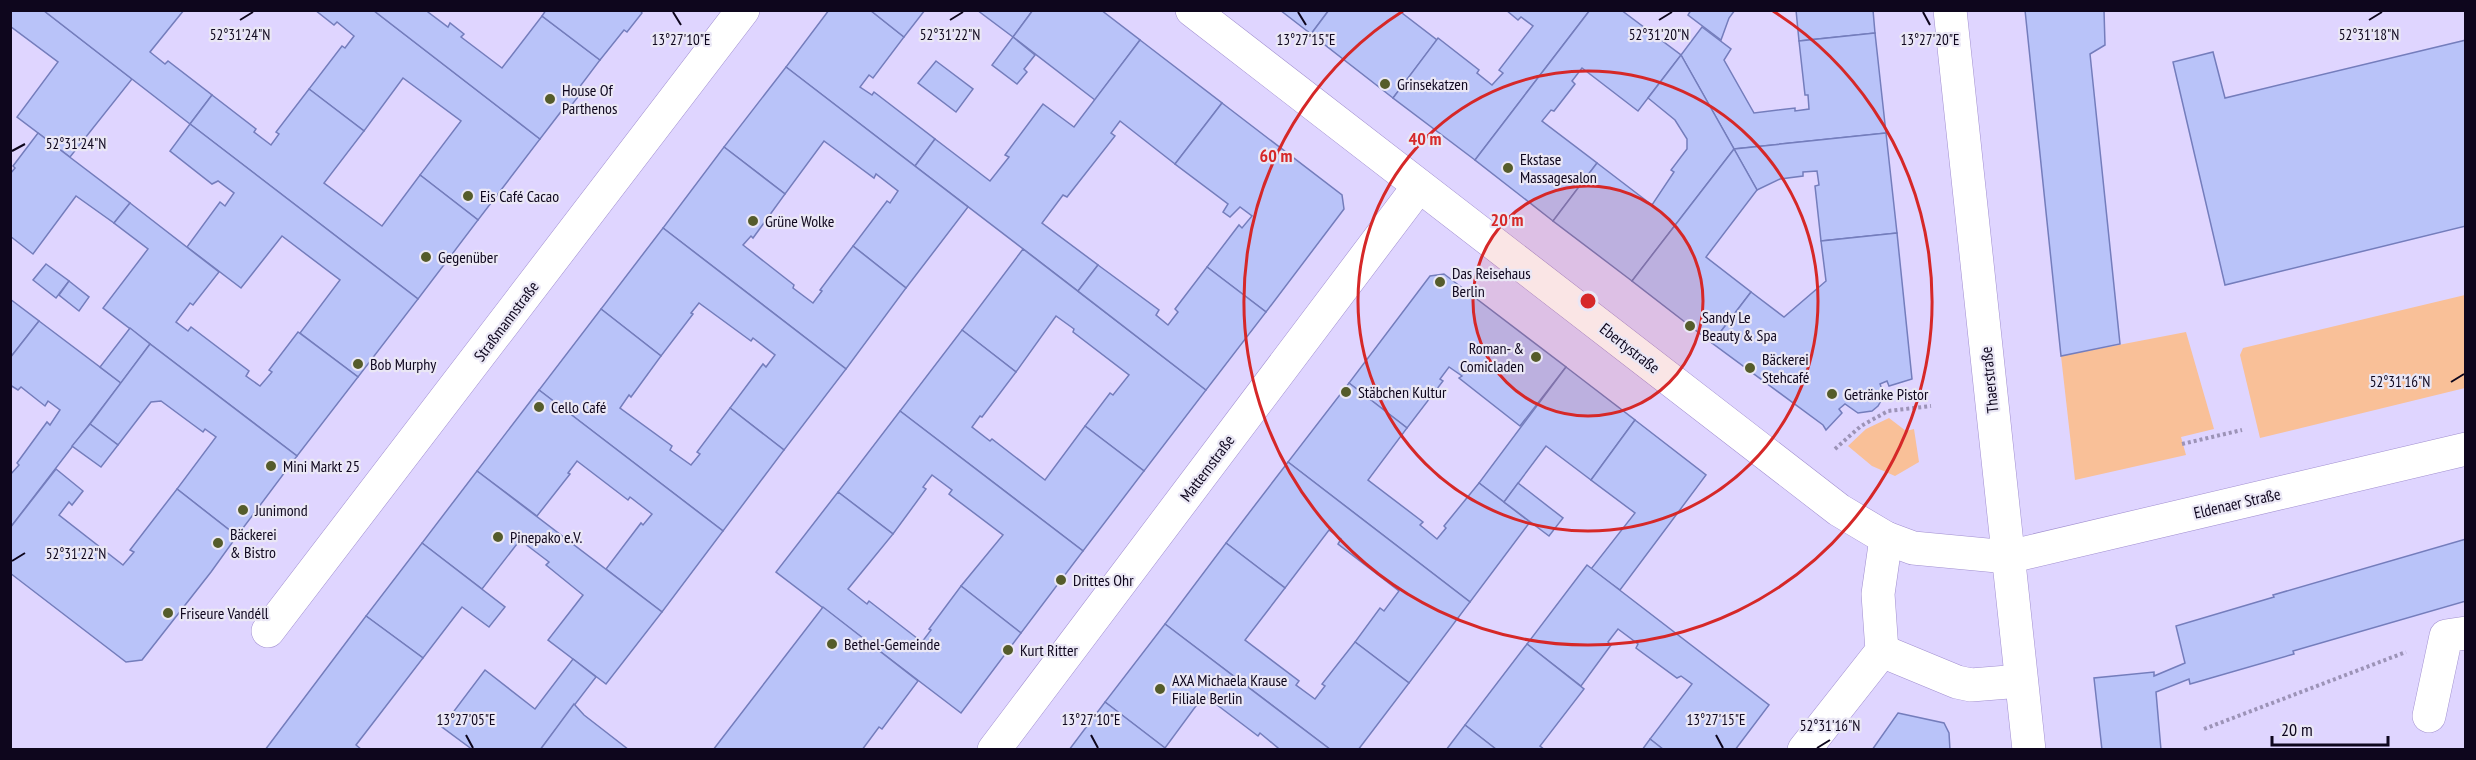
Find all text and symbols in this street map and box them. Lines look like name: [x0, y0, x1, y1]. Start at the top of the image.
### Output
text: 52°31'24"N: [210, 25, 270, 44]
text: 52°31'22"N: [920, 25, 980, 44]
text: 52°31'20"N: [1629, 25, 1689, 44]
text: 52°31'18"N: [2339, 25, 2399, 44]
text: 13°27'10"E: [651, 30, 711, 49]
text: 13°27'15"E: [1276, 30, 1336, 49]
text: 13°27'20"E: [1900, 30, 1960, 49]
place label: Grinsekatzen: [1397, 74, 1468, 94]
marker: Grinsekatzen: [1378, 77, 1392, 91]
place label: House Of Parthenos: [562, 80, 617, 118]
marker: House Of Parthenos: [543, 92, 557, 106]
text: 40 m: [1409, 127, 1441, 150]
text: 52°31'24"N: [46, 134, 106, 153]
text: 60 m: [1260, 144, 1292, 167]
place label: Ekstase Massagesalon: [1520, 149, 1597, 187]
marker: Ekstase Massagesalon: [1501, 161, 1515, 175]
place label: Eis Café Cacao: [480, 186, 559, 206]
marker: Eis Café Cacao: [461, 189, 475, 203]
text: 20 m: [1491, 208, 1523, 231]
place label: Grüne Wolke: [765, 211, 834, 231]
marker: Grüne Wolke: [746, 214, 760, 228]
place label: Gegenüber: [438, 247, 498, 267]
marker: Gegenüber: [419, 250, 433, 264]
place label: Das Reisehaus Berlin: [1452, 263, 1531, 301]
marker: Das Reisehaus Berlin: [1433, 275, 1447, 289]
street label: Straßmannstraße: [469, 277, 543, 365]
centre of rings: [1578, 291, 1598, 311]
place label: Sandy Le Beauty & Spa: [1702, 307, 1777, 345]
street label: Ebertystraße: [1596, 318, 1664, 378]
marker: Sandy Le Beauty & Spa: [1683, 319, 1697, 333]
place label: Roman- & Comicladen: [1460, 338, 1524, 376]
street label: Thaerstraße: [1976, 346, 2002, 414]
place label: Bäckerei Stehcafé: [1762, 349, 1809, 387]
marker: Roman- & Comicladen: [1529, 350, 1543, 364]
place label: Bob Murphy: [370, 354, 436, 374]
marker: Bob Murphy: [351, 357, 365, 371]
marker: Bäckerei Stehcafé: [1743, 361, 1757, 375]
text: 52°31'16"N: [2370, 372, 2430, 391]
place label: Stäbchen Kultur: [1358, 382, 1447, 402]
place label: Getränke Pistor: [1844, 384, 1929, 404]
marker: Stäbchen Kultur: [1339, 385, 1353, 399]
marker: Getränke Pistor: [1825, 387, 1839, 401]
place label: Cello Café: [551, 397, 606, 417]
marker: Cello Café: [532, 400, 546, 414]
street label: Matternstraße: [1175, 431, 1239, 505]
place label: Mini Markt 25: [283, 456, 360, 476]
marker: Mini Markt 25: [264, 459, 278, 473]
street label: Eldenaer Straße: [2192, 483, 2282, 523]
place label: Junimond: [254, 500, 308, 520]
marker: Junimond: [236, 503, 250, 517]
place label: Bäckerei & Bistro: [230, 524, 277, 562]
place label: Pinepako e.V.: [510, 527, 582, 547]
marker: Pinepako e.V.: [491, 530, 505, 544]
marker: Bäckerei & Bistro: [211, 536, 225, 550]
text: 52°31'22"N: [46, 544, 106, 563]
place label: Drittes Ohr: [1073, 570, 1134, 590]
marker: Drittes Ohr: [1054, 573, 1068, 587]
place label: Friseure Vandéll: [180, 603, 269, 623]
marker: Friseure Vandéll: [161, 606, 175, 620]
place label: Bethel-Gemeinde: [844, 634, 940, 654]
marker: Bethel-Gemeinde: [825, 637, 839, 651]
place label: Kurt Ritter: [1020, 640, 1078, 660]
marker: Kurt Ritter: [1001, 643, 1015, 657]
place label: AXA Michaela Krause Filiale Berlin: [1172, 670, 1287, 708]
marker: AXA Michaela Krause Filiale Berlin: [1153, 682, 1167, 696]
scale bar: [2272, 709, 2388, 747]
text: 13°27'05"E: [436, 710, 496, 729]
text: 13°27'10"E: [1061, 710, 1121, 729]
text: 13°27'15"E: [1686, 710, 1746, 729]
text: 52°31'16"N: [1800, 716, 1860, 735]
text: 20 m: [2281, 718, 2313, 741]

